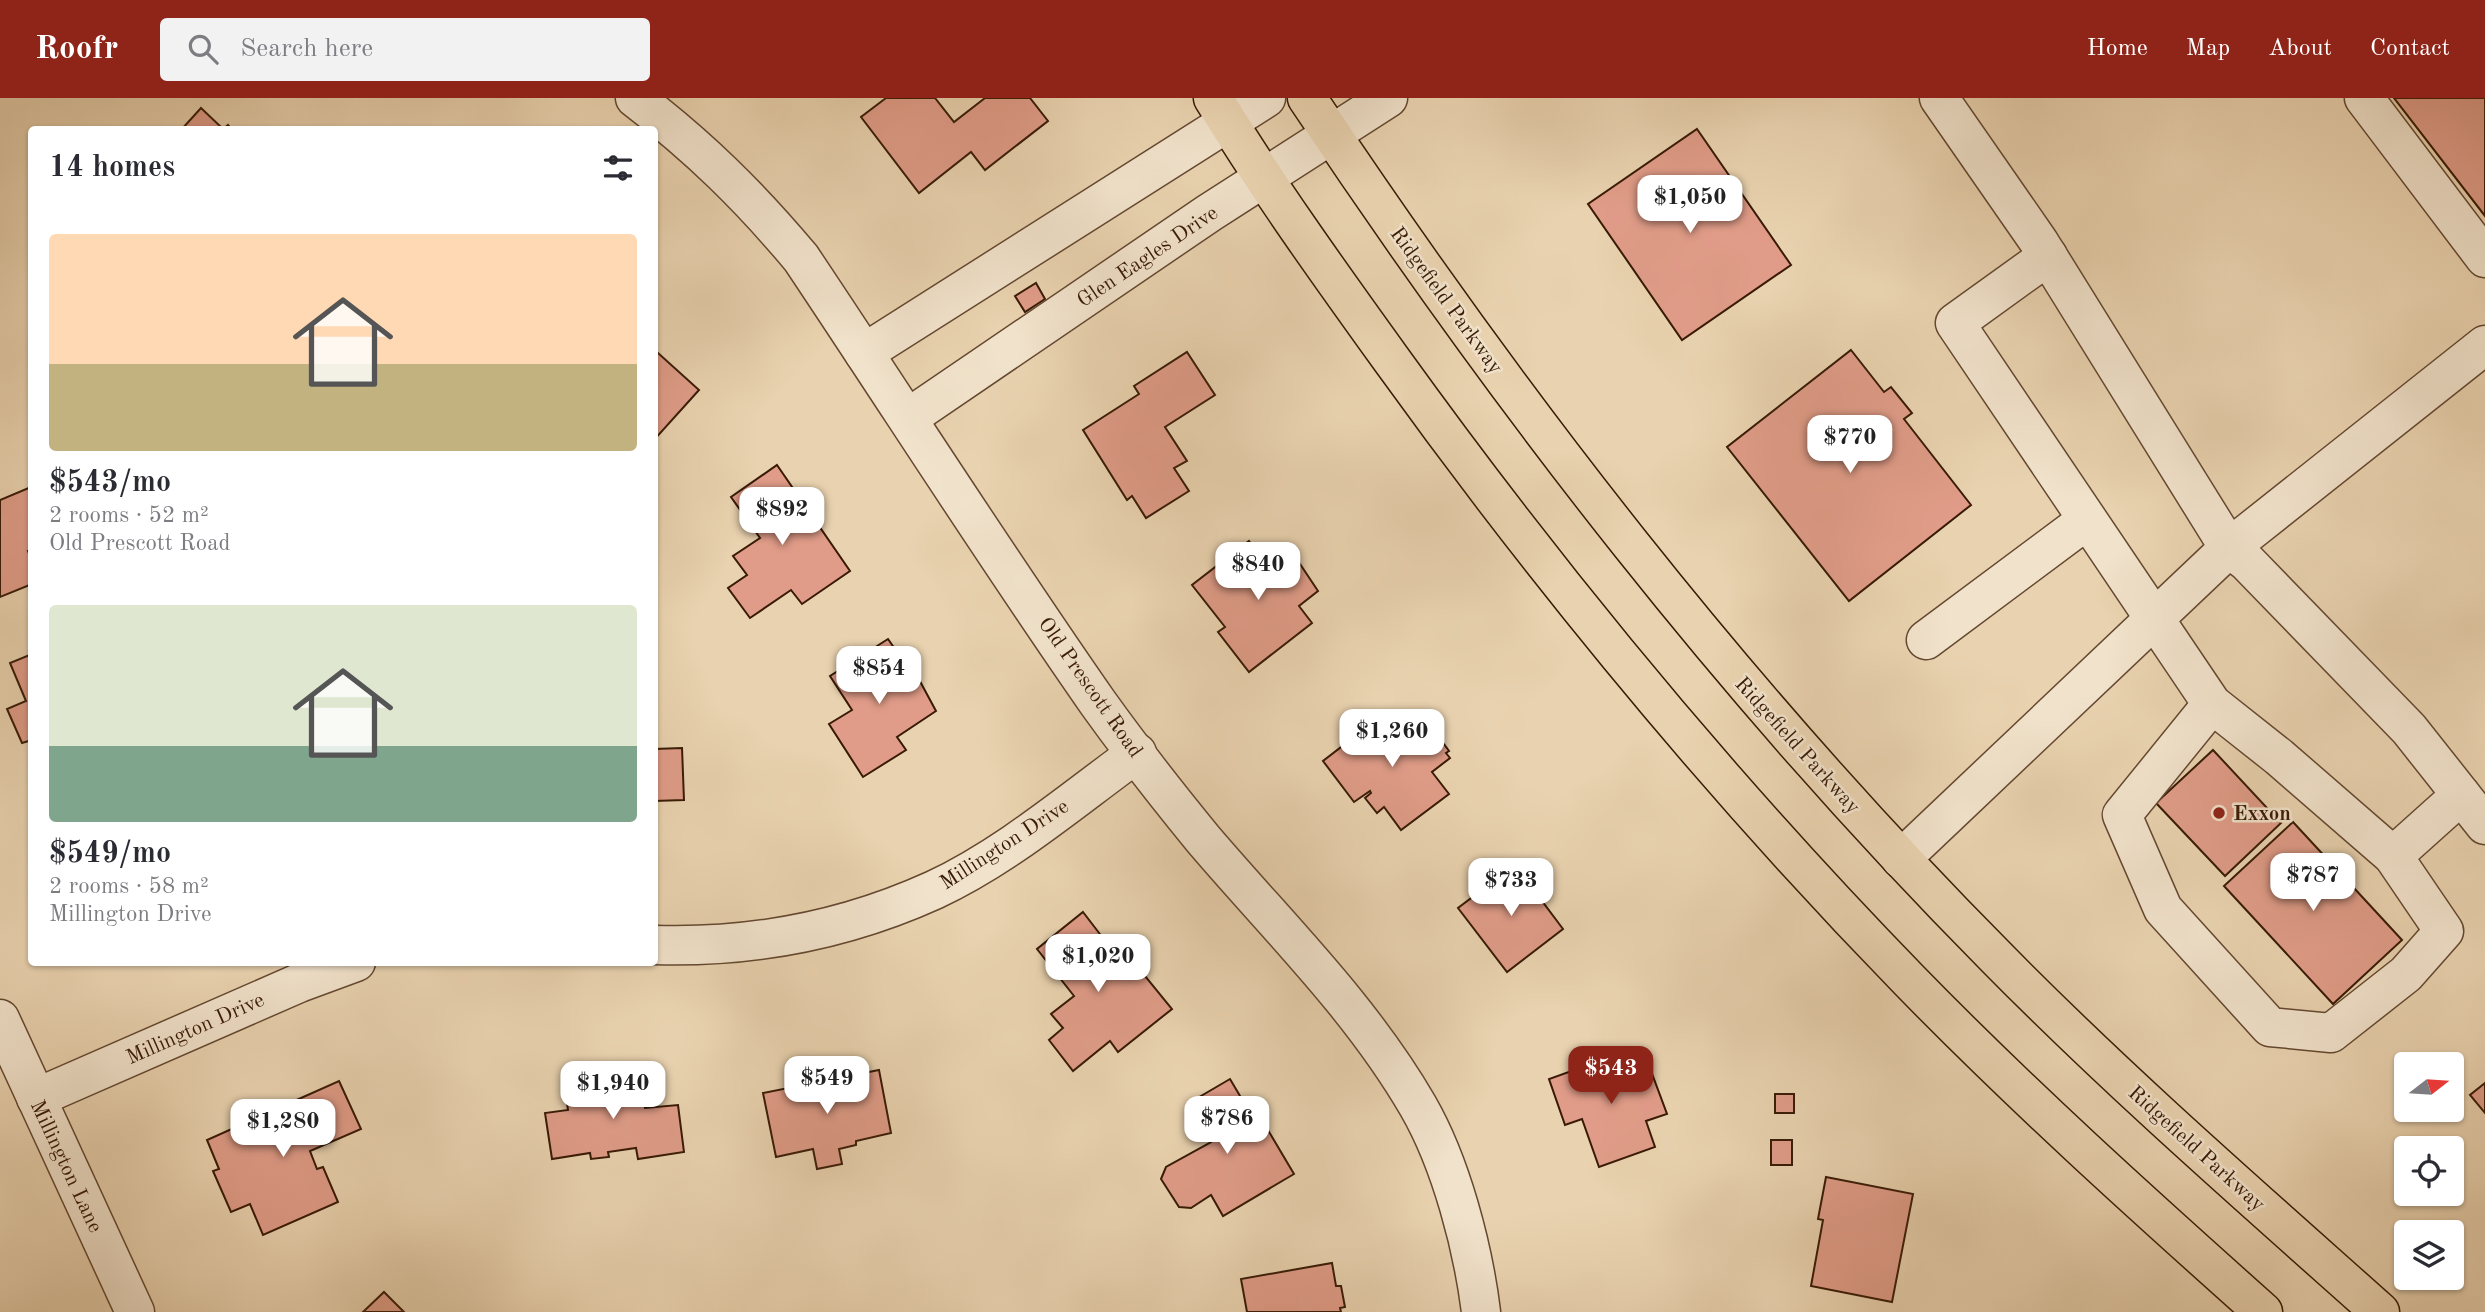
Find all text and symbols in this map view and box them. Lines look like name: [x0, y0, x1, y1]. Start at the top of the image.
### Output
search box: [160, 18, 650, 81]
icon: search: [184, 30, 222, 68]
text: Roofr: [35, 33, 118, 66]
text: Search here: [240, 36, 373, 62]
text: Home: [2087, 37, 2148, 61]
text: Map: [2186, 37, 2230, 61]
text: About: [2268, 37, 2332, 61]
text: Contact: [2370, 37, 2450, 61]
icon: filters: [599, 149, 637, 187]
text: 14 homes: [49, 153, 175, 183]
pin: $1,050: [1633, 176, 1747, 235]
text: $1,050: [1653, 186, 1727, 209]
street label: Glen Eagles Drive: [1074, 203, 1222, 312]
street label: Ridgefield Parkway: [1386, 224, 1506, 378]
icon: home: [280, 279, 406, 405]
pin: $770: [1809, 416, 1891, 475]
text: $770: [1823, 426, 1877, 449]
text: $543/mo: [49, 468, 171, 498]
pin: $892: [741, 488, 823, 547]
text: $892: [755, 498, 809, 521]
text: 2 rooms · 52 m²: [49, 504, 209, 527]
text: Old Prescott Road: [49, 532, 231, 555]
pin: $840: [1217, 542, 1299, 602]
text: $840: [1231, 553, 1285, 576]
street label: Old Prescott Road: [1034, 614, 1146, 762]
pin: $854: [838, 646, 920, 706]
icon: home: [280, 650, 406, 776]
text: $854: [852, 657, 906, 680]
street label: Ridgefield Parkway: [1730, 674, 1864, 818]
pin: $1,260: [1335, 710, 1449, 769]
text: $1,260: [1355, 720, 1429, 743]
street label: Millington Drive: [937, 796, 1073, 894]
place label: Exxon: [2233, 804, 2291, 825]
marker: Exxon: [2211, 805, 2227, 821]
text: $549/mo: [49, 839, 171, 869]
pin: $787: [2272, 854, 2354, 913]
pin: $733: [1470, 858, 1552, 918]
text: $787: [2286, 864, 2340, 887]
text: $733: [1484, 869, 1538, 892]
text: 2 rooms · 58 m²: [49, 875, 209, 898]
text: Millington Drive: [49, 903, 212, 926]
pin: $1,020: [1041, 934, 1155, 994]
text: $1,020: [1061, 945, 1135, 968]
street label: Millington Drive: [124, 990, 268, 1069]
pin: $543: [1570, 1046, 1652, 1106]
north arrow: [2394, 1052, 2464, 1122]
map controls: [2394, 1052, 2464, 1290]
pin: $549: [786, 1056, 868, 1116]
text: $543: [1584, 1057, 1638, 1080]
pin: $1,940: [556, 1062, 670, 1121]
text: $549: [800, 1067, 854, 1090]
text: $1,940: [576, 1072, 650, 1095]
street label: Ridgefield Parkway: [2124, 1082, 2268, 1216]
pin: $786: [1186, 1096, 1268, 1156]
street label: Millington Lane: [26, 1097, 105, 1236]
pin: $1,280: [226, 1100, 340, 1159]
text: $786: [1200, 1107, 1254, 1130]
text: $1,280: [246, 1110, 320, 1133]
button: locate: [2394, 1136, 2464, 1206]
button: layers: [2394, 1220, 2464, 1290]

